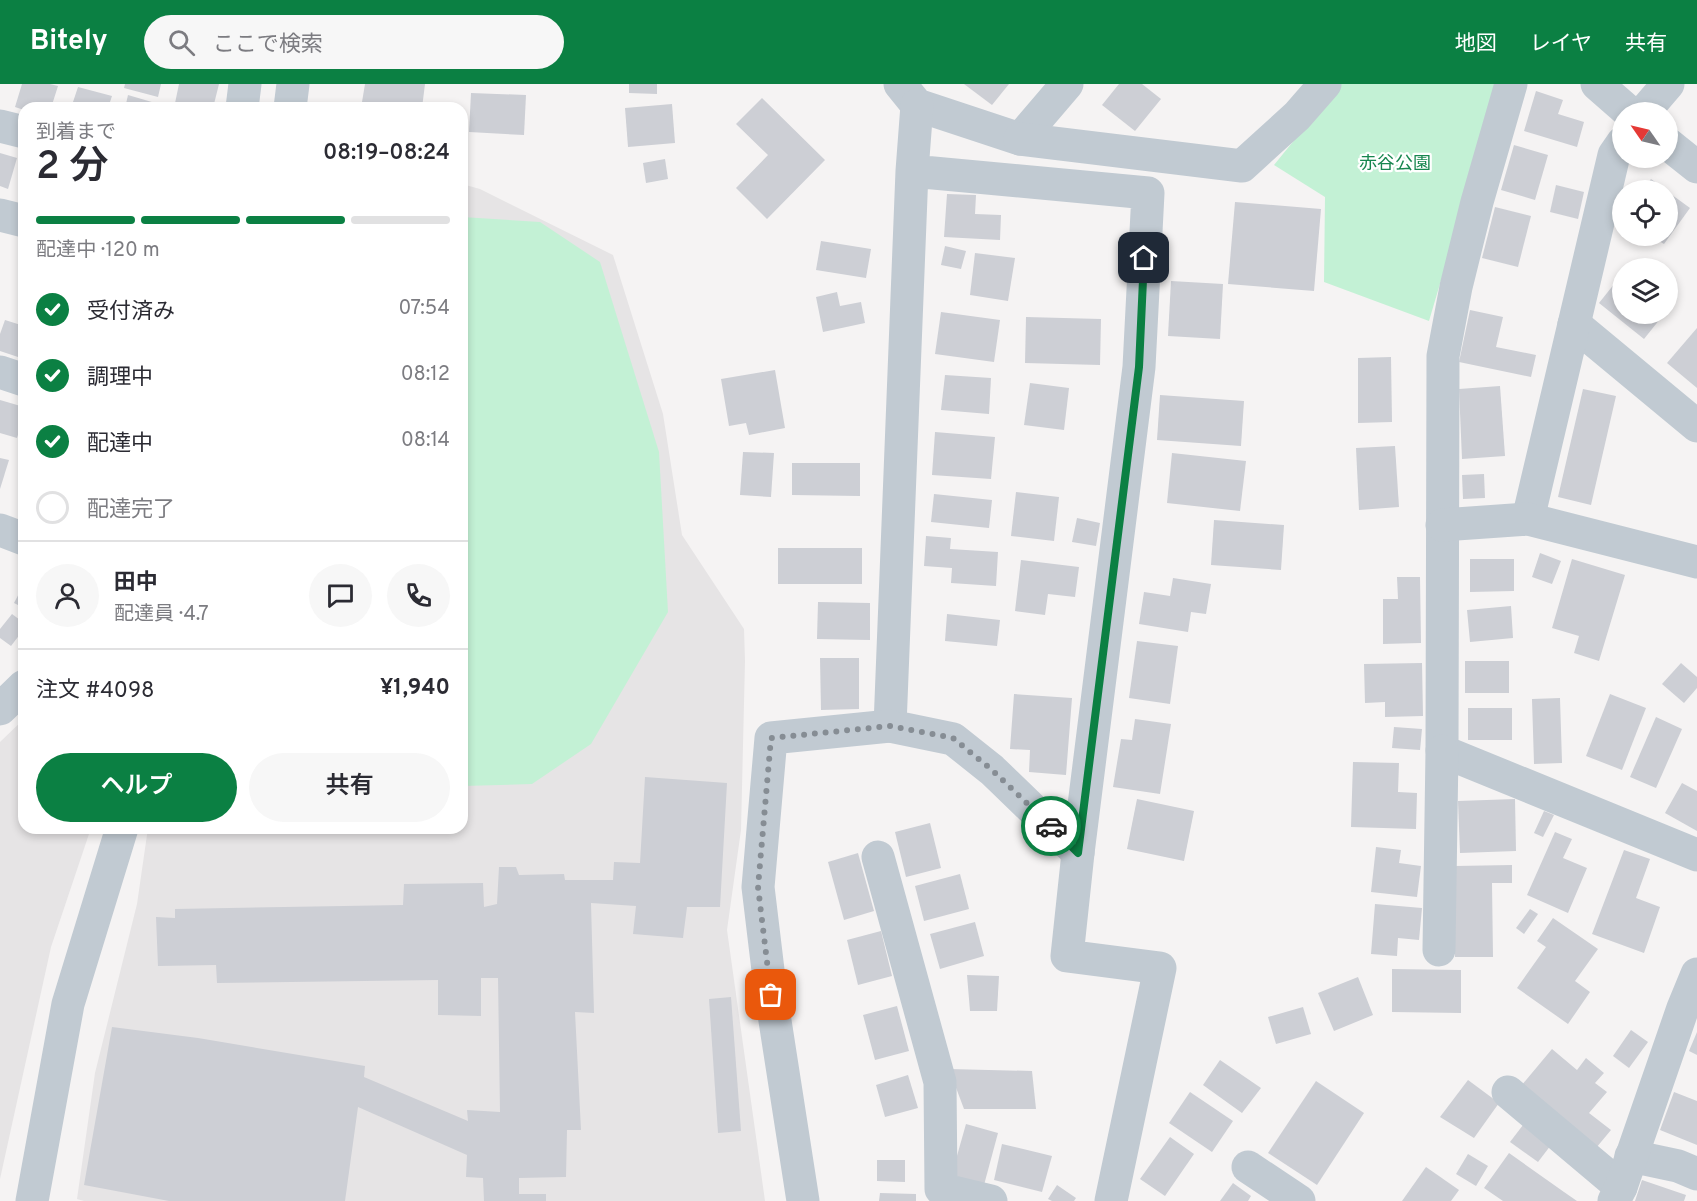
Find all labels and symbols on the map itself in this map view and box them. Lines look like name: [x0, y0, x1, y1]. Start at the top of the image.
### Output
north arrow: [1612, 102, 1678, 168]
park label: 赤谷公園: [1359, 153, 1431, 176]
pin: [1118, 232, 1169, 283]
courier: [1021, 796, 1081, 856]
pin: [745, 969, 796, 1020]

